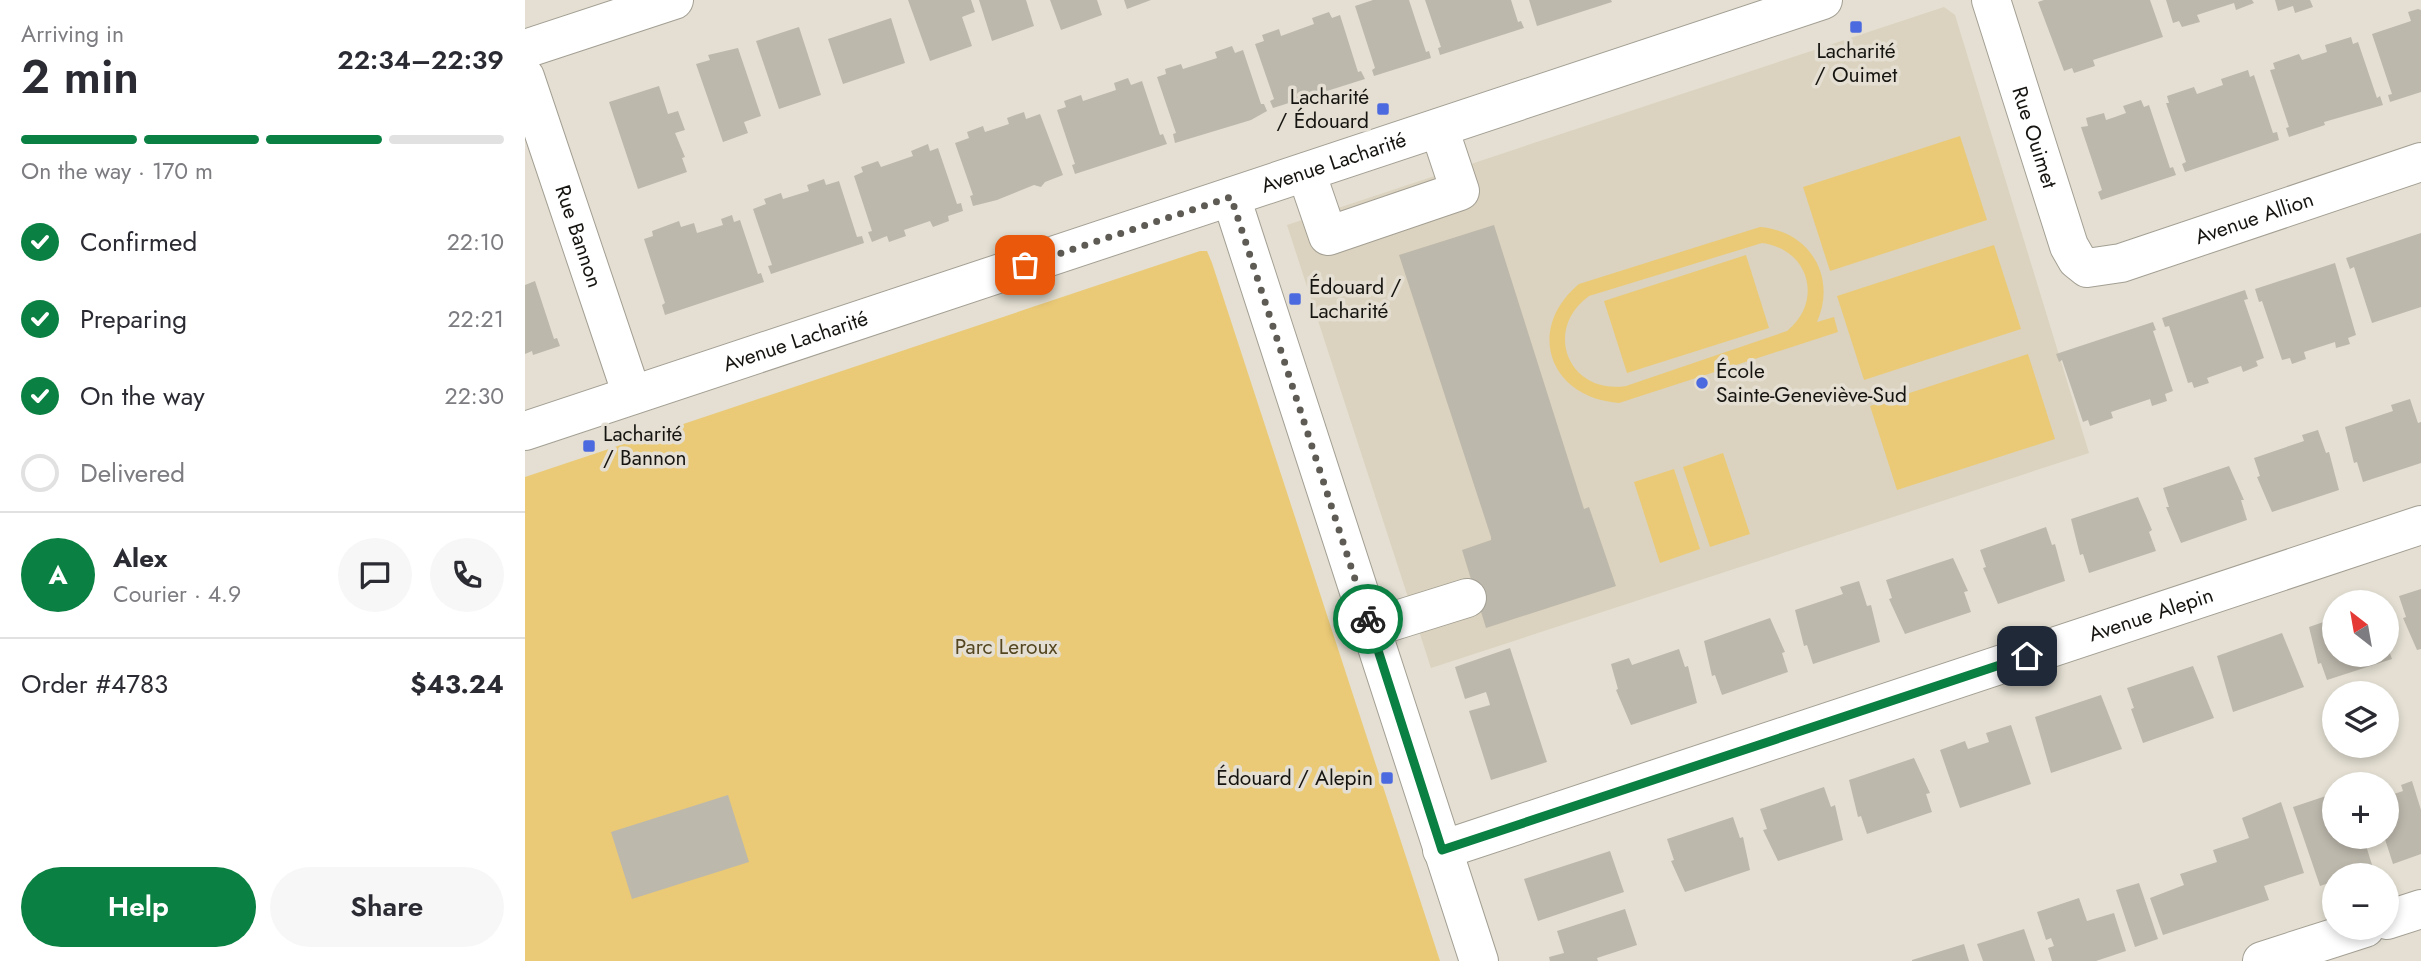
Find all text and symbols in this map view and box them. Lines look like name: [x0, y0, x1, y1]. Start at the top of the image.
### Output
text: Arriving in: [21, 17, 124, 51]
marker: Lacharité / Ouimet: [1848, 19, 1864, 35]
place label: Lacharité / Ouimet: [1815, 36, 1897, 90]
text: 22:34–22:39: [337, 41, 504, 79]
text: 2 min: [21, 44, 139, 110]
place label: Lacharité / Édouard: [1277, 82, 1369, 136]
street label: Rue Ouimet: [2004, 83, 2065, 192]
marker: Lacharité / Édouard: [1375, 101, 1391, 117]
street label: Avenue Lacharité: [1257, 124, 1410, 201]
text: On the way · 170 m: [21, 154, 213, 188]
street label: Rue Bannon: [547, 181, 610, 291]
street label: Avenue Allion: [2191, 184, 2318, 252]
icon: check: [21, 223, 59, 261]
text: Confirmed: [80, 223, 197, 261]
text: 22:10: [447, 225, 504, 259]
pin: [995, 235, 1055, 295]
icon: bag: [1006, 246, 1044, 284]
place label: Édouard / Lacharité: [1309, 272, 1402, 326]
marker: Édouard / Lacharité: [1287, 291, 1303, 307]
icon: check: [21, 300, 59, 338]
text: Preparing: [80, 300, 187, 338]
text: 22:21: [447, 302, 504, 336]
street label: Avenue Lacharité: [719, 303, 872, 379]
place label: École Sainte-Geneviève-Sud: [1716, 356, 1907, 410]
marker: École Sainte-Geneviève-Sud: [1694, 375, 1710, 391]
icon: check: [21, 377, 59, 415]
text: On the way: [80, 377, 205, 415]
text: 22:30: [445, 379, 504, 413]
place label: Lacharité / Bannon: [603, 419, 686, 473]
marker: Lacharité / Bannon: [581, 438, 597, 454]
text: Delivered: [80, 454, 185, 492]
button: chat: [338, 538, 412, 612]
button: phone: [430, 538, 504, 612]
text: Alex: [113, 539, 167, 577]
text: A: [48, 556, 68, 594]
text: Courier · 4.9: [113, 577, 241, 611]
street label: Avenue Alepin: [2085, 580, 2217, 649]
courier: [1333, 584, 1403, 654]
north arrow: [2322, 590, 2399, 667]
map controls: [2322, 590, 2399, 940]
icon: bike: [1349, 600, 1387, 638]
pin: [1997, 626, 2057, 686]
park label: Parc Leroux: [955, 632, 1058, 662]
icon: home: [2008, 637, 2046, 675]
text: Order #4783: [21, 665, 168, 703]
text: $43.24: [410, 665, 504, 703]
button: layers: [2322, 681, 2399, 758]
place label: Édouard / Alepin: [1216, 763, 1373, 793]
marker: Édouard / Alepin: [1379, 770, 1395, 786]
button: +: [2322, 772, 2399, 849]
button: −: [2322, 863, 2399, 940]
button: Help: [21, 867, 256, 947]
button: Share: [270, 867, 504, 947]

